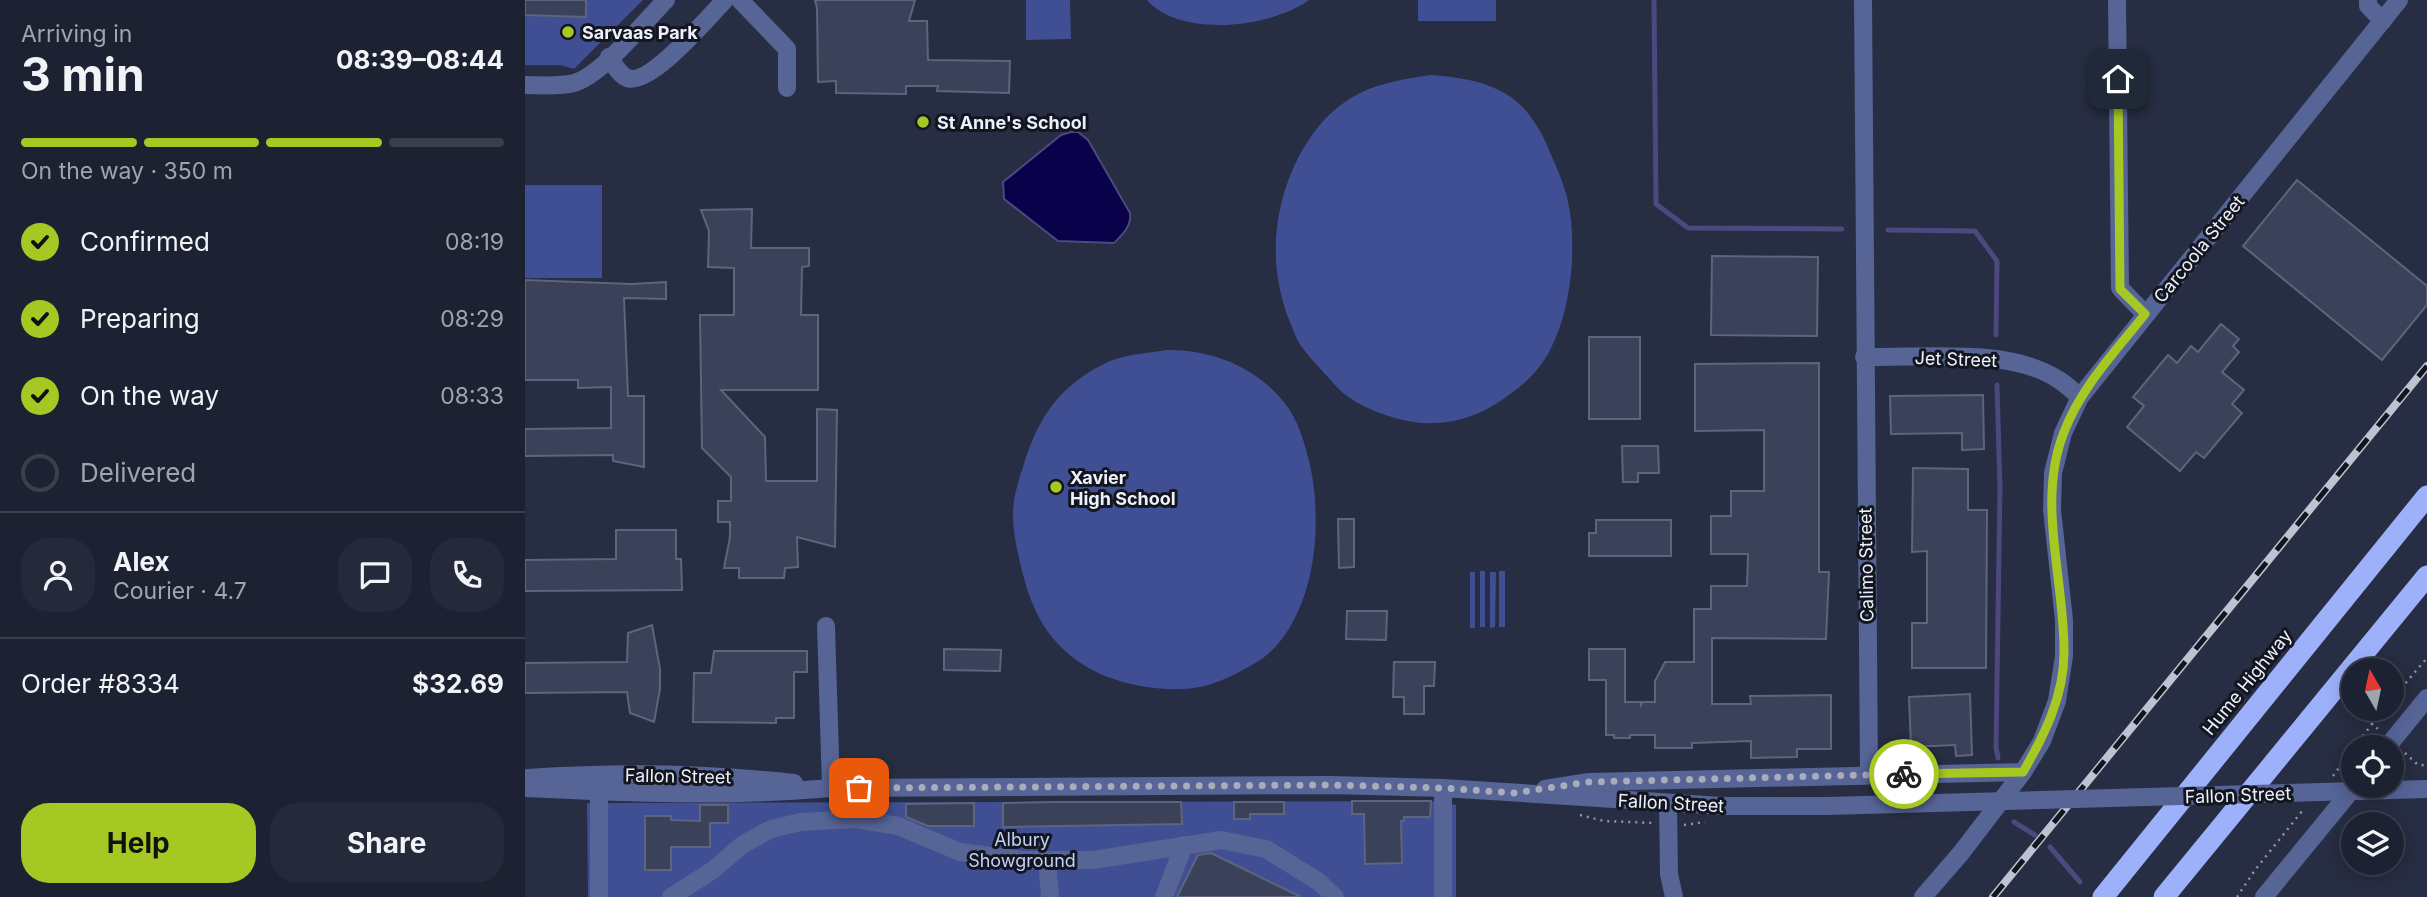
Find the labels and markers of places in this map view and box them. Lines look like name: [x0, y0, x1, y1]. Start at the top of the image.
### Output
place label: Sarvaas Park: [582, 22, 698, 43]
marker: Sarvaas Park: [560, 24, 576, 40]
pin: [2088, 49, 2148, 109]
place label: St Anne's School: [937, 112, 1087, 133]
marker: St Anne's School: [915, 114, 931, 130]
place label: Xavier High School: [1070, 467, 1176, 509]
marker: Xavier High School: [1048, 479, 1064, 495]
pin: [829, 758, 889, 818]

